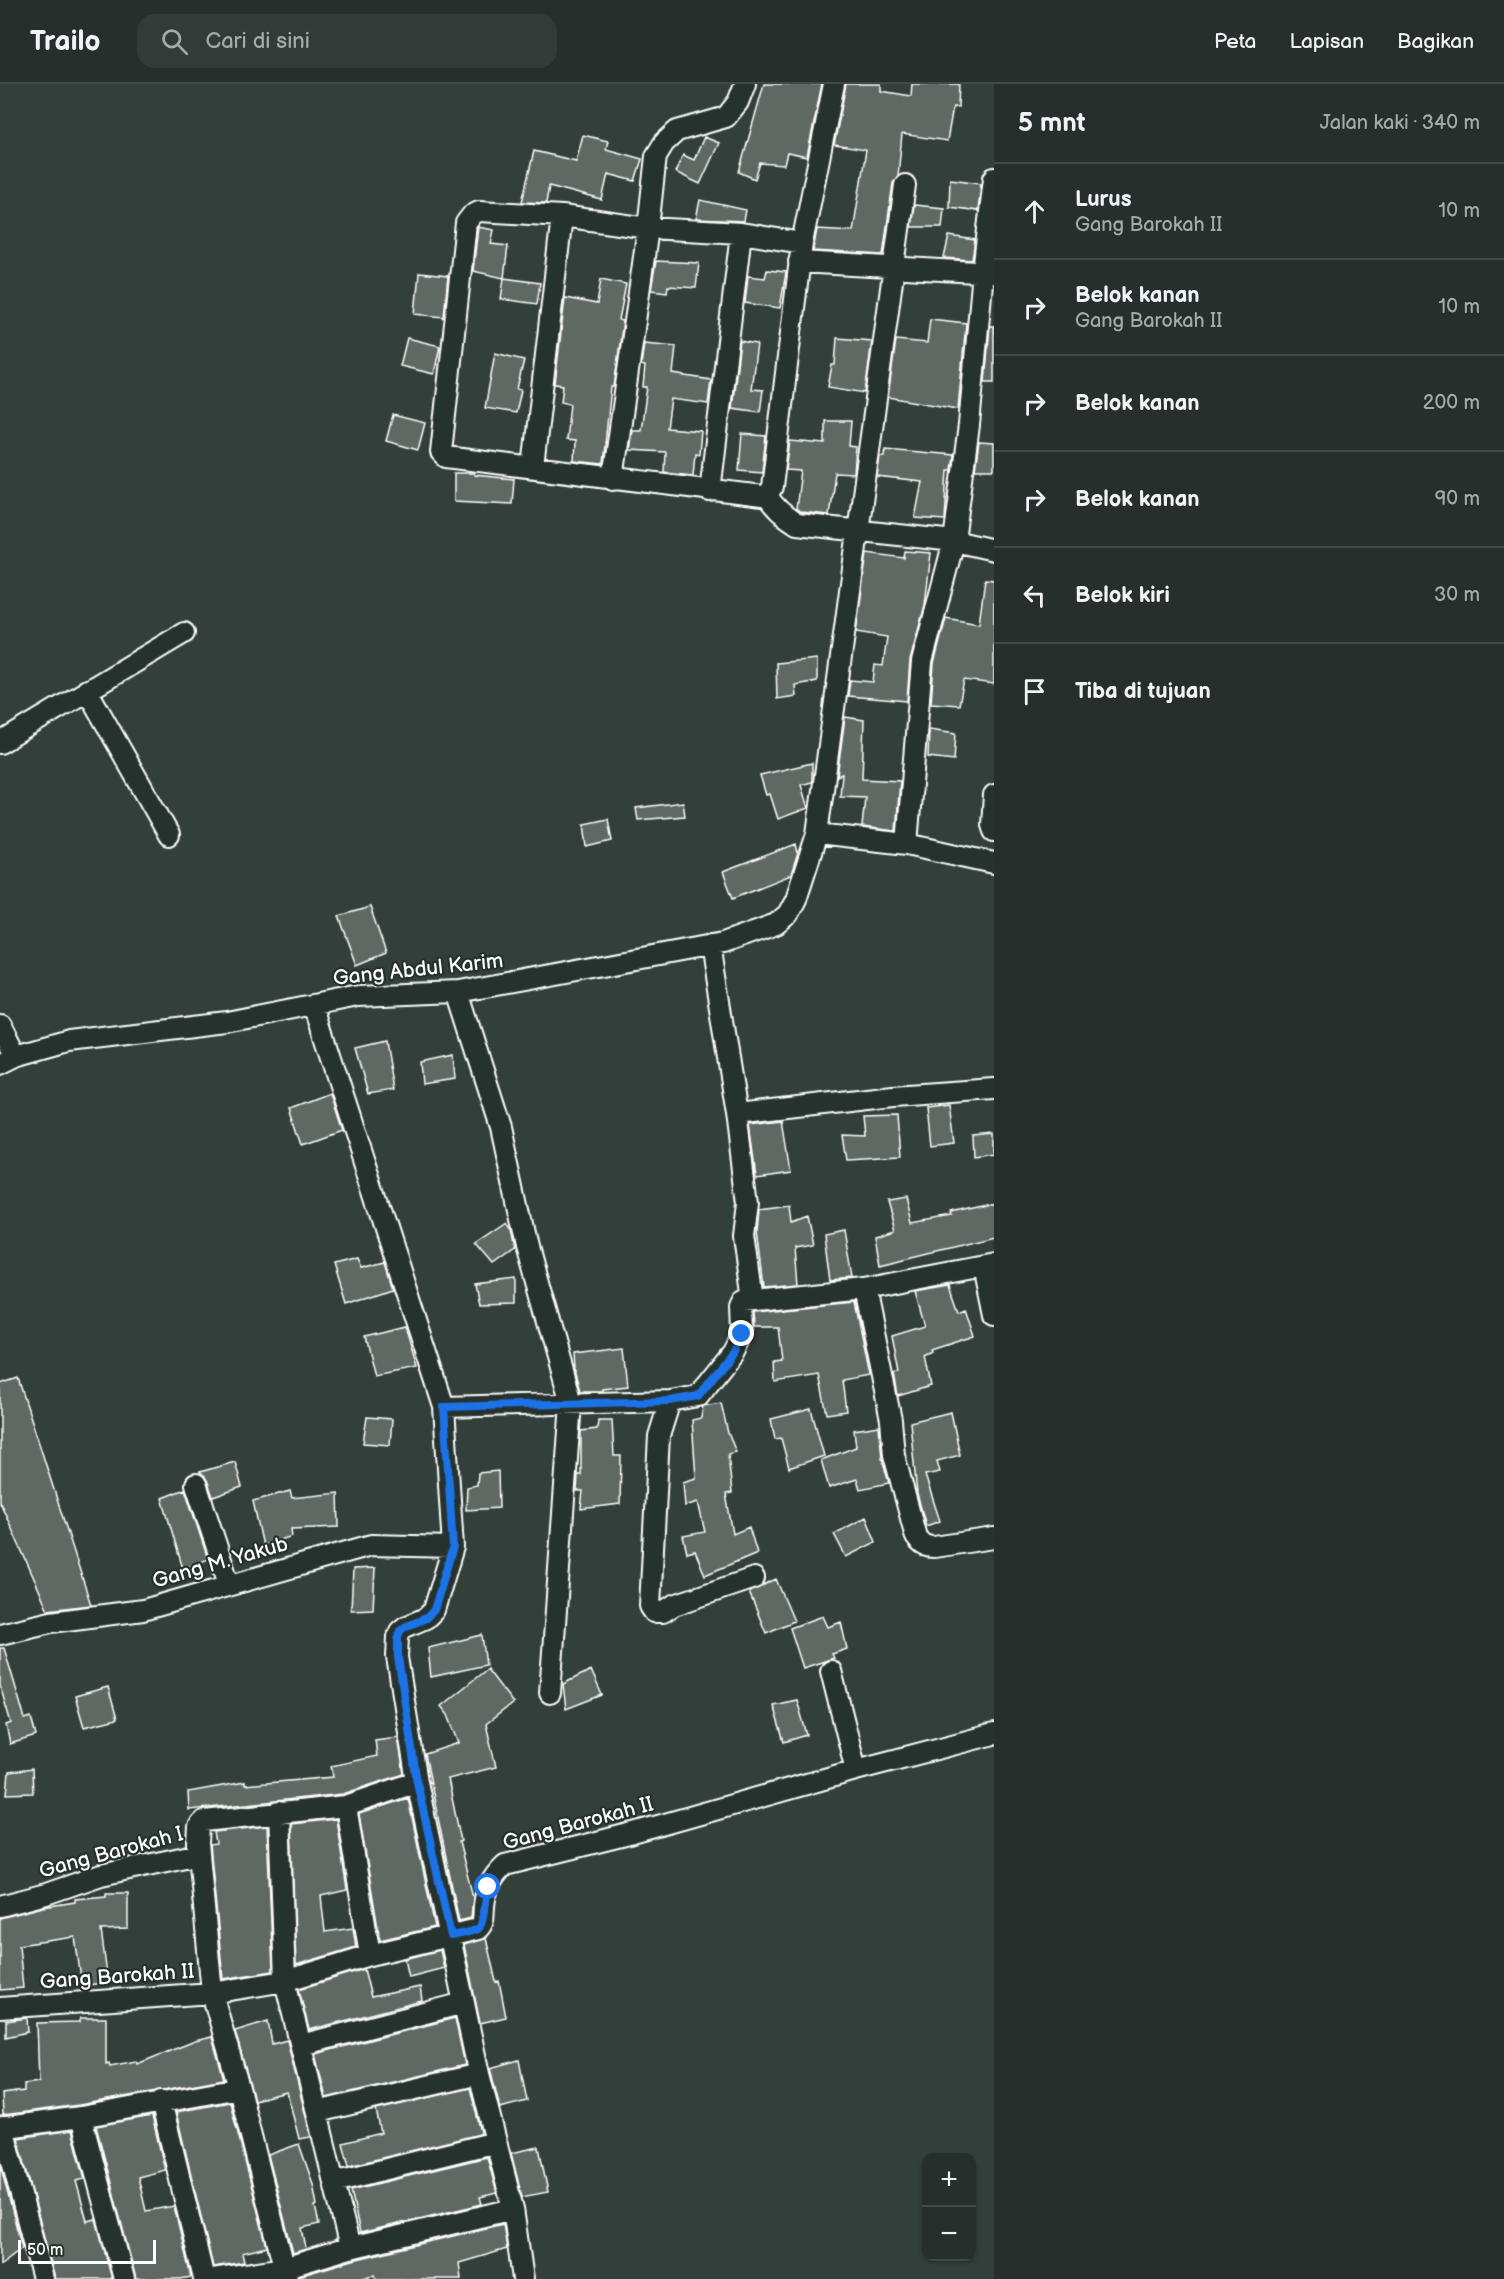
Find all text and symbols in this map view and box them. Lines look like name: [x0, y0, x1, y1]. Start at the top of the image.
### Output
search box: [137, 14, 557, 68]
text: Trailo: [30, 25, 101, 58]
icon: search: [158, 25, 191, 58]
text: Cari di sini: [206, 28, 310, 55]
text: Peta: [1214, 29, 1256, 54]
text: Lapisan: [1289, 29, 1364, 54]
text: Bagikan: [1397, 29, 1474, 54]
text: 5 mnt: [1018, 108, 1085, 139]
text: Jalan kaki · 340 m: [1320, 111, 1480, 135]
text: Lurus: [1075, 186, 1131, 213]
icon: ahead: [1018, 195, 1051, 228]
text: 10 m: [1439, 199, 1480, 223]
text: Gang Barokah II: [1075, 213, 1222, 237]
text: Belok kanan: [1075, 282, 1200, 309]
icon: right: [1018, 291, 1051, 324]
text: 10 m: [1439, 295, 1480, 319]
text: Gang Barokah II: [1075, 309, 1222, 333]
icon: right: [1018, 387, 1051, 420]
text: Belok kanan: [1075, 390, 1200, 417]
text: 200 m: [1423, 391, 1480, 415]
icon: right: [1018, 483, 1051, 516]
text: Belok kanan: [1075, 486, 1200, 513]
text: 90 m: [1435, 487, 1480, 511]
icon: left: [1018, 579, 1051, 612]
text: Belok kiri: [1075, 582, 1170, 609]
text: 30 m: [1434, 583, 1480, 607]
icon: arrive: [1018, 675, 1051, 708]
text: Tiba di tujuan: [1075, 678, 1211, 705]
street label: Gang Abdul Karim: [332, 948, 504, 991]
route end: [728, 1320, 754, 1346]
street label: Gang M. Yakub: [149, 1531, 291, 1594]
street label: Gang Barokah II: [500, 1791, 656, 1856]
street label: Gang Barokah I: [36, 1821, 186, 1884]
route start: [474, 1873, 500, 1899]
street label: Gang Barokah II: [39, 1959, 195, 1994]
map controls: [922, 2153, 976, 2261]
button: +: [922, 2153, 976, 2207]
button: −: [922, 2207, 976, 2261]
scale bar: [18, 2237, 156, 2264]
text: 50 m: [27, 2241, 63, 2260]

